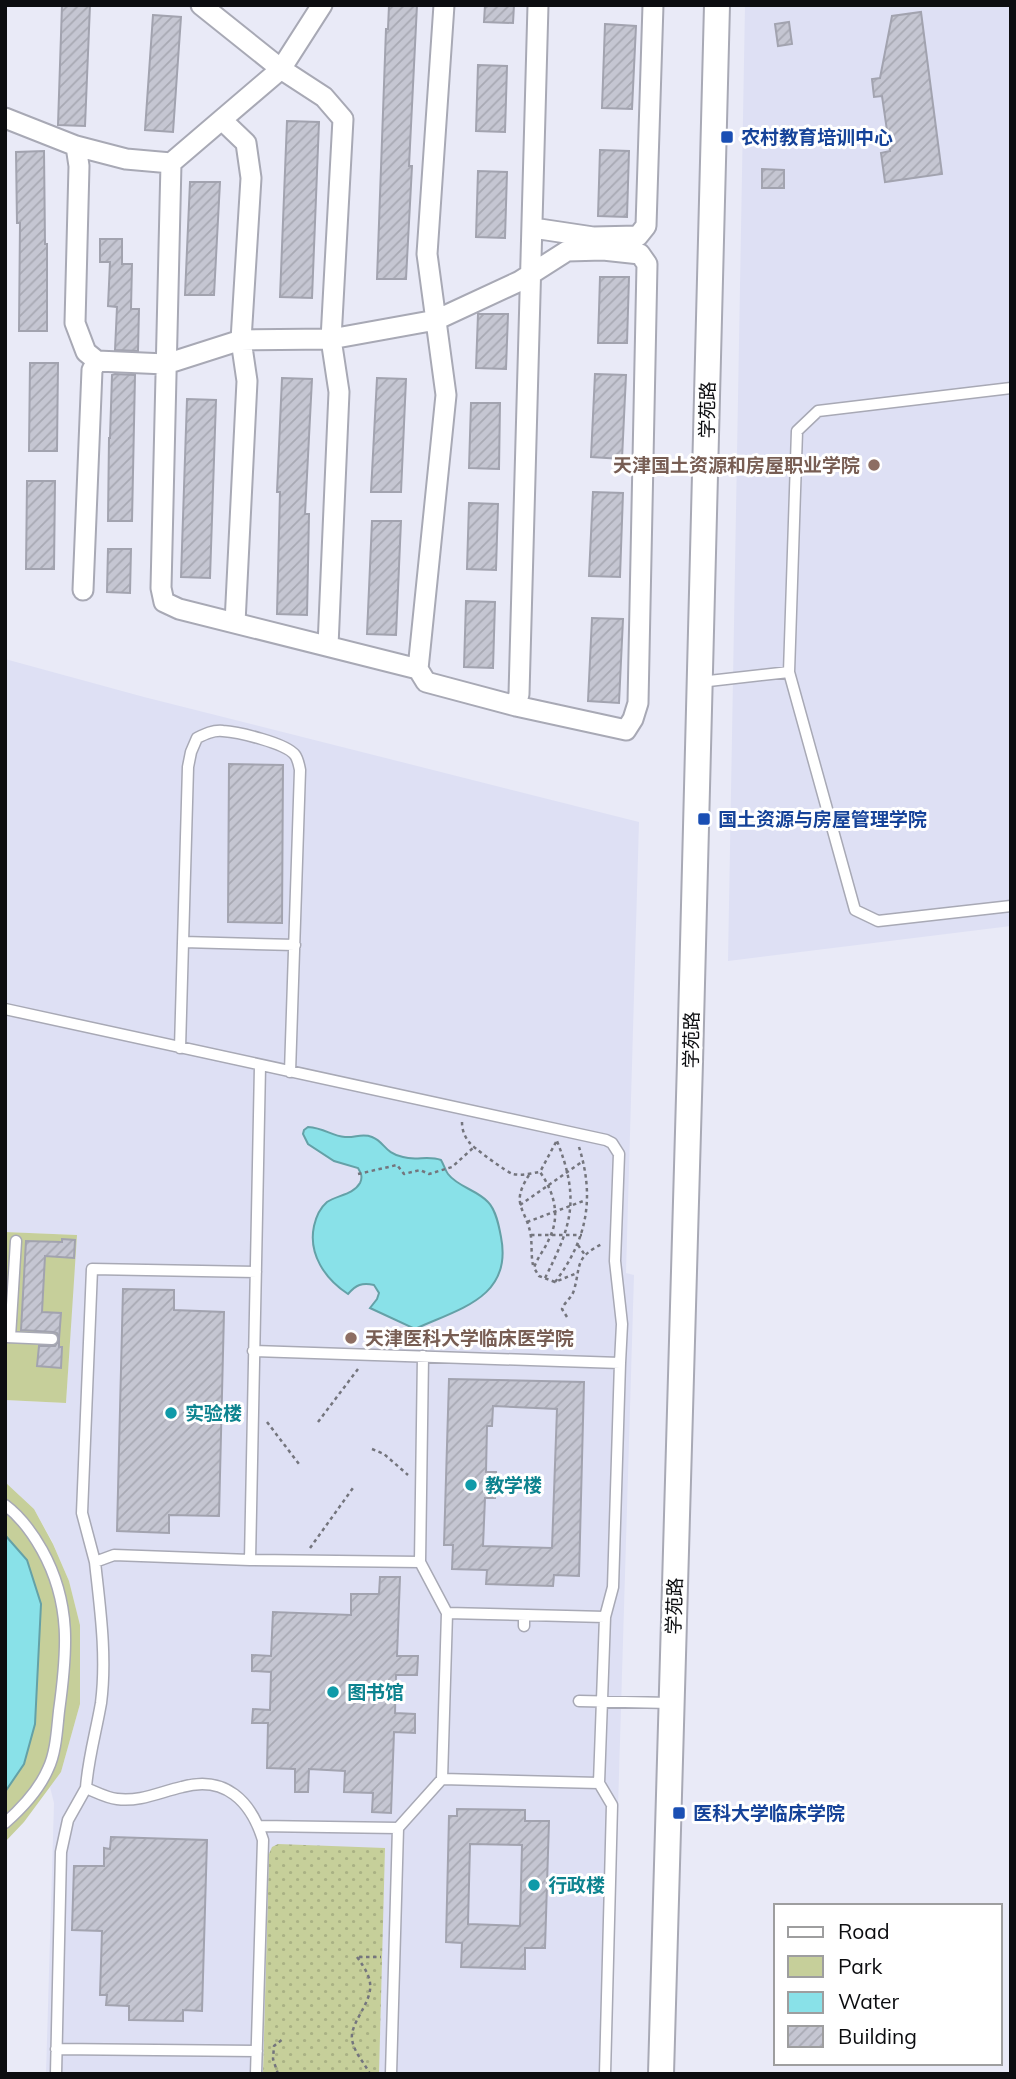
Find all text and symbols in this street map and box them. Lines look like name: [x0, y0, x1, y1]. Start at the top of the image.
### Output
place label: 农村教育培训中心: [741, 125, 893, 149]
marker: 农村教育培训中心: [719, 129, 735, 145]
street label: 学苑路: [695, 381, 719, 439]
place label: 天津国土资源和房屋职业学院: [613, 453, 860, 477]
marker: 天津国土资源和房屋职业学院: [866, 457, 882, 473]
place label: 国土资源与房屋管理学院: [718, 807, 927, 831]
marker: 国土资源与房屋管理学院: [696, 811, 712, 827]
street label: 学苑路: [679, 1011, 703, 1069]
place label: 天津医科大学临床医学院: [365, 1326, 574, 1350]
marker: 天津医科大学临床医学院: [343, 1330, 359, 1346]
place label: 实验楼: [185, 1401, 242, 1425]
marker: 实验楼: [163, 1405, 179, 1421]
place label: 教学楼: [485, 1473, 542, 1497]
marker: 教学楼: [463, 1477, 479, 1493]
street label: 学苑路: [661, 1577, 687, 1635]
place label: 图书馆: [347, 1680, 404, 1704]
marker: 图书馆: [325, 1684, 341, 1700]
place label: 医科大学临床学院: [693, 1801, 845, 1825]
marker: 医科大学临床学院: [671, 1805, 687, 1821]
place label: 行政楼: [548, 1873, 605, 1897]
marker: 行政楼: [526, 1877, 542, 1893]
legend: [774, 1904, 1002, 2065]
text: Road: [838, 1918, 889, 1944]
text: Park: [838, 1953, 882, 1979]
text: Water: [838, 1988, 899, 2014]
text: Building: [838, 2023, 917, 2049]

